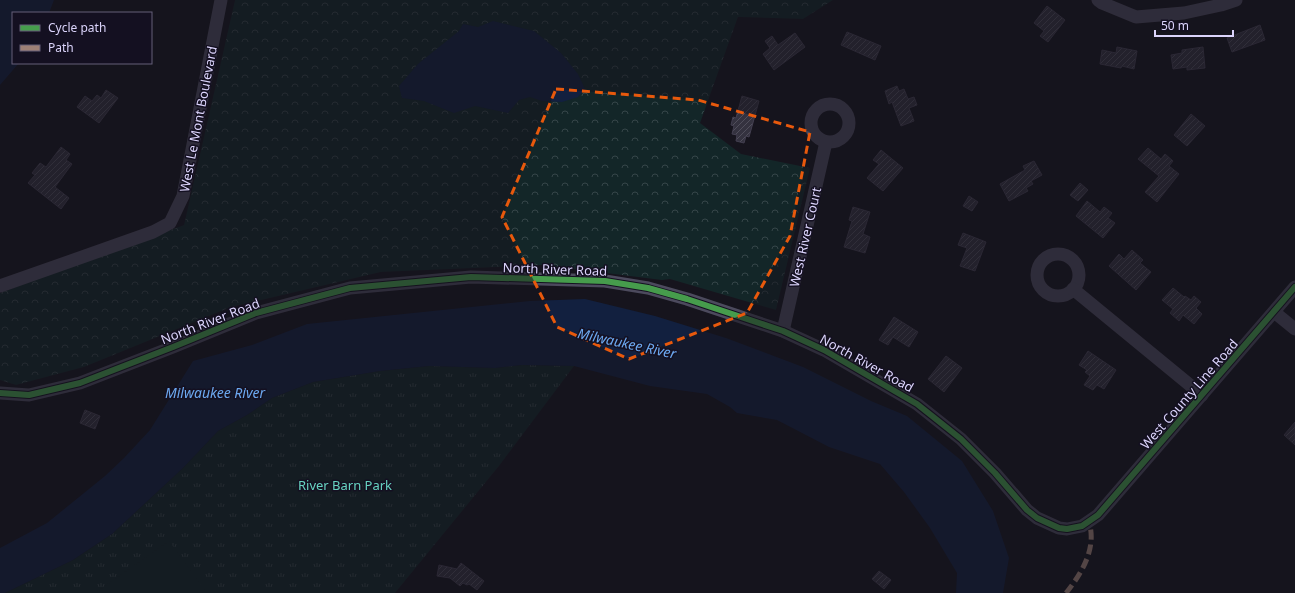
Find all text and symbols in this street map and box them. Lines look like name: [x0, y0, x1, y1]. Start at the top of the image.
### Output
legend: [12, 12, 152, 64]
scale bar: [1155, 12, 1233, 38]
text: 50 m: [1161, 17, 1189, 34]
text: Cycle path: [48, 19, 106, 36]
text: Path: [48, 39, 74, 56]
street label: West Le Mont Boulevard: [175, 44, 221, 194]
street label: West River Court: [785, 185, 825, 289]
street label: North River Road: [502, 258, 608, 280]
street label: North River Road: [158, 294, 262, 348]
water label: Milwaukee River: [576, 323, 678, 363]
street label: North River Road: [817, 330, 917, 396]
street label: West County Line Road: [1136, 335, 1242, 453]
water label: Milwaukee River: [165, 383, 266, 402]
park label: River Barn Park: [298, 476, 392, 494]

